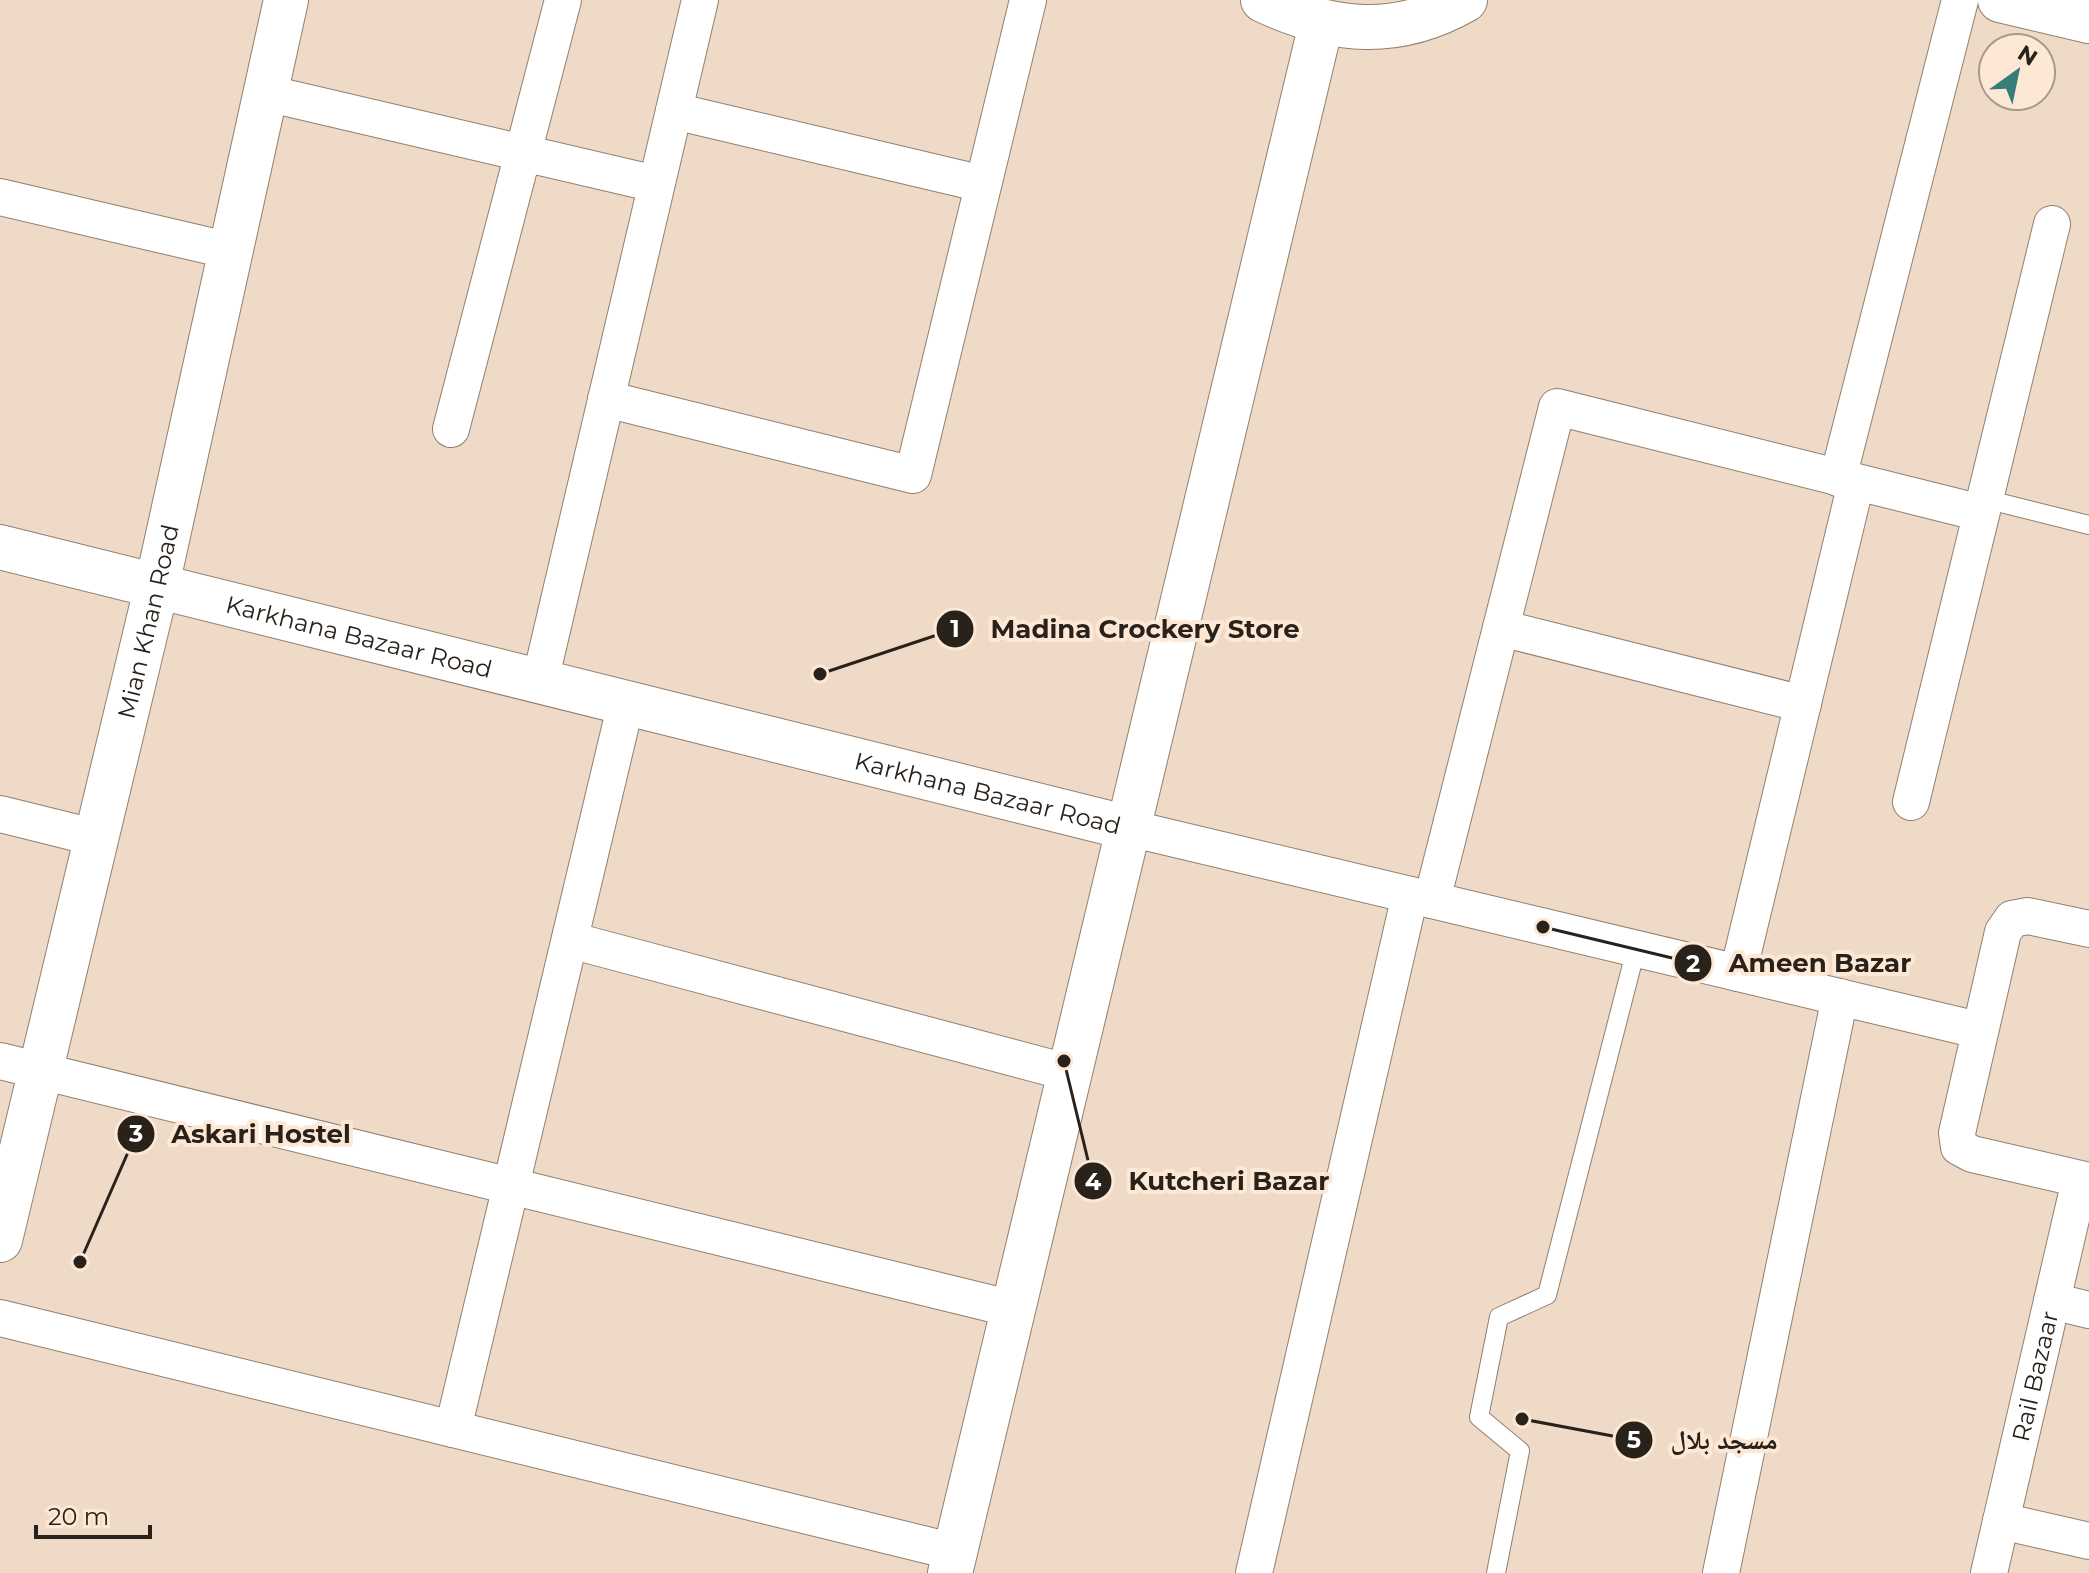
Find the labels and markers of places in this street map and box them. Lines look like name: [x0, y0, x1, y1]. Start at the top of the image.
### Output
callout: Madina Crockery Store: [935, 604, 1316, 654]
callout: Ameen Bazar: [1673, 938, 1927, 988]
callout: Askari Hostel: [116, 1109, 367, 1159]
callout: Kutcheri Bazar: [1073, 1156, 1346, 1206]
callout: مسجد بلال: [1614, 1415, 1793, 1465]

